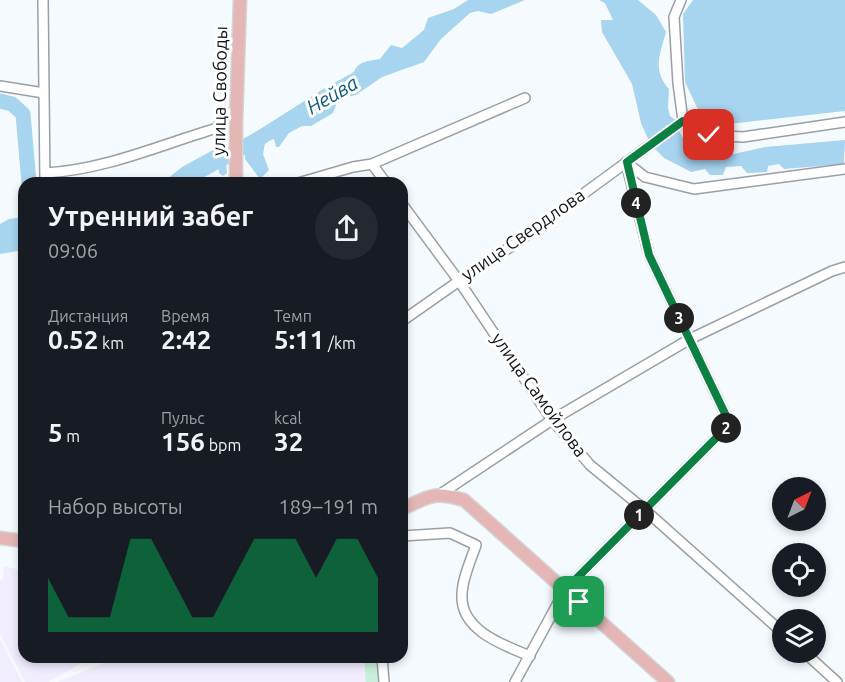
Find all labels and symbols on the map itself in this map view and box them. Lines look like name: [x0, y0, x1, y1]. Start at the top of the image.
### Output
street label: улица Свободы: [208, 26, 230, 156]
water label: Нейва: [302, 71, 362, 118]
pin: [683, 109, 734, 160]
street label: улица Свердлова: [457, 184, 588, 284]
pin: 4: [621, 188, 651, 218]
pin: 3: [664, 303, 694, 333]
street label: улица Самойлова: [488, 329, 591, 460]
pin: 2: [711, 413, 741, 443]
north arrow: [772, 477, 826, 531]
pin: 1: [624, 500, 654, 530]
pin: [553, 576, 604, 627]

